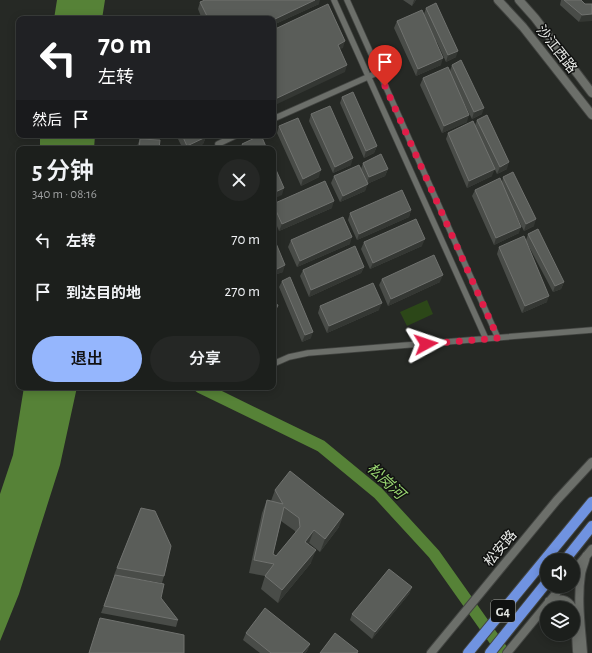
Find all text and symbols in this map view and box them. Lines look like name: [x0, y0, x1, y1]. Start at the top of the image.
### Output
street label: 沙江西路: [533, 23, 580, 76]
text: 70 m: [98, 31, 152, 59]
icon: left: [32, 32, 84, 84]
pin: [368, 45, 402, 86]
icon: arrive: [374, 51, 396, 73]
text: 左转: [98, 69, 134, 87]
icon: arrive: [70, 108, 92, 130]
text: 然后: [32, 113, 62, 128]
button: close: [218, 159, 260, 201]
text: 5 分钟: [32, 160, 94, 184]
text: 340 m · 08:16: [32, 188, 97, 201]
icon: left: [32, 229, 54, 251]
text: 70 m: [231, 232, 260, 247]
text: 左转: [66, 234, 96, 249]
icon: arrive: [32, 281, 54, 303]
text: 270 m: [225, 284, 260, 299]
text: 到达目的地: [66, 286, 141, 301]
position arrow: [405, 323, 447, 365]
button: 退出: [32, 336, 142, 382]
button: 分享: [150, 336, 260, 382]
water label: 松岗河: [364, 460, 410, 504]
street label: 松安路: [481, 527, 520, 569]
map controls: [540, 553, 580, 641]
button: sound: [540, 553, 580, 593]
road number: G4: [491, 600, 515, 622]
button: layers: [540, 601, 580, 641]

